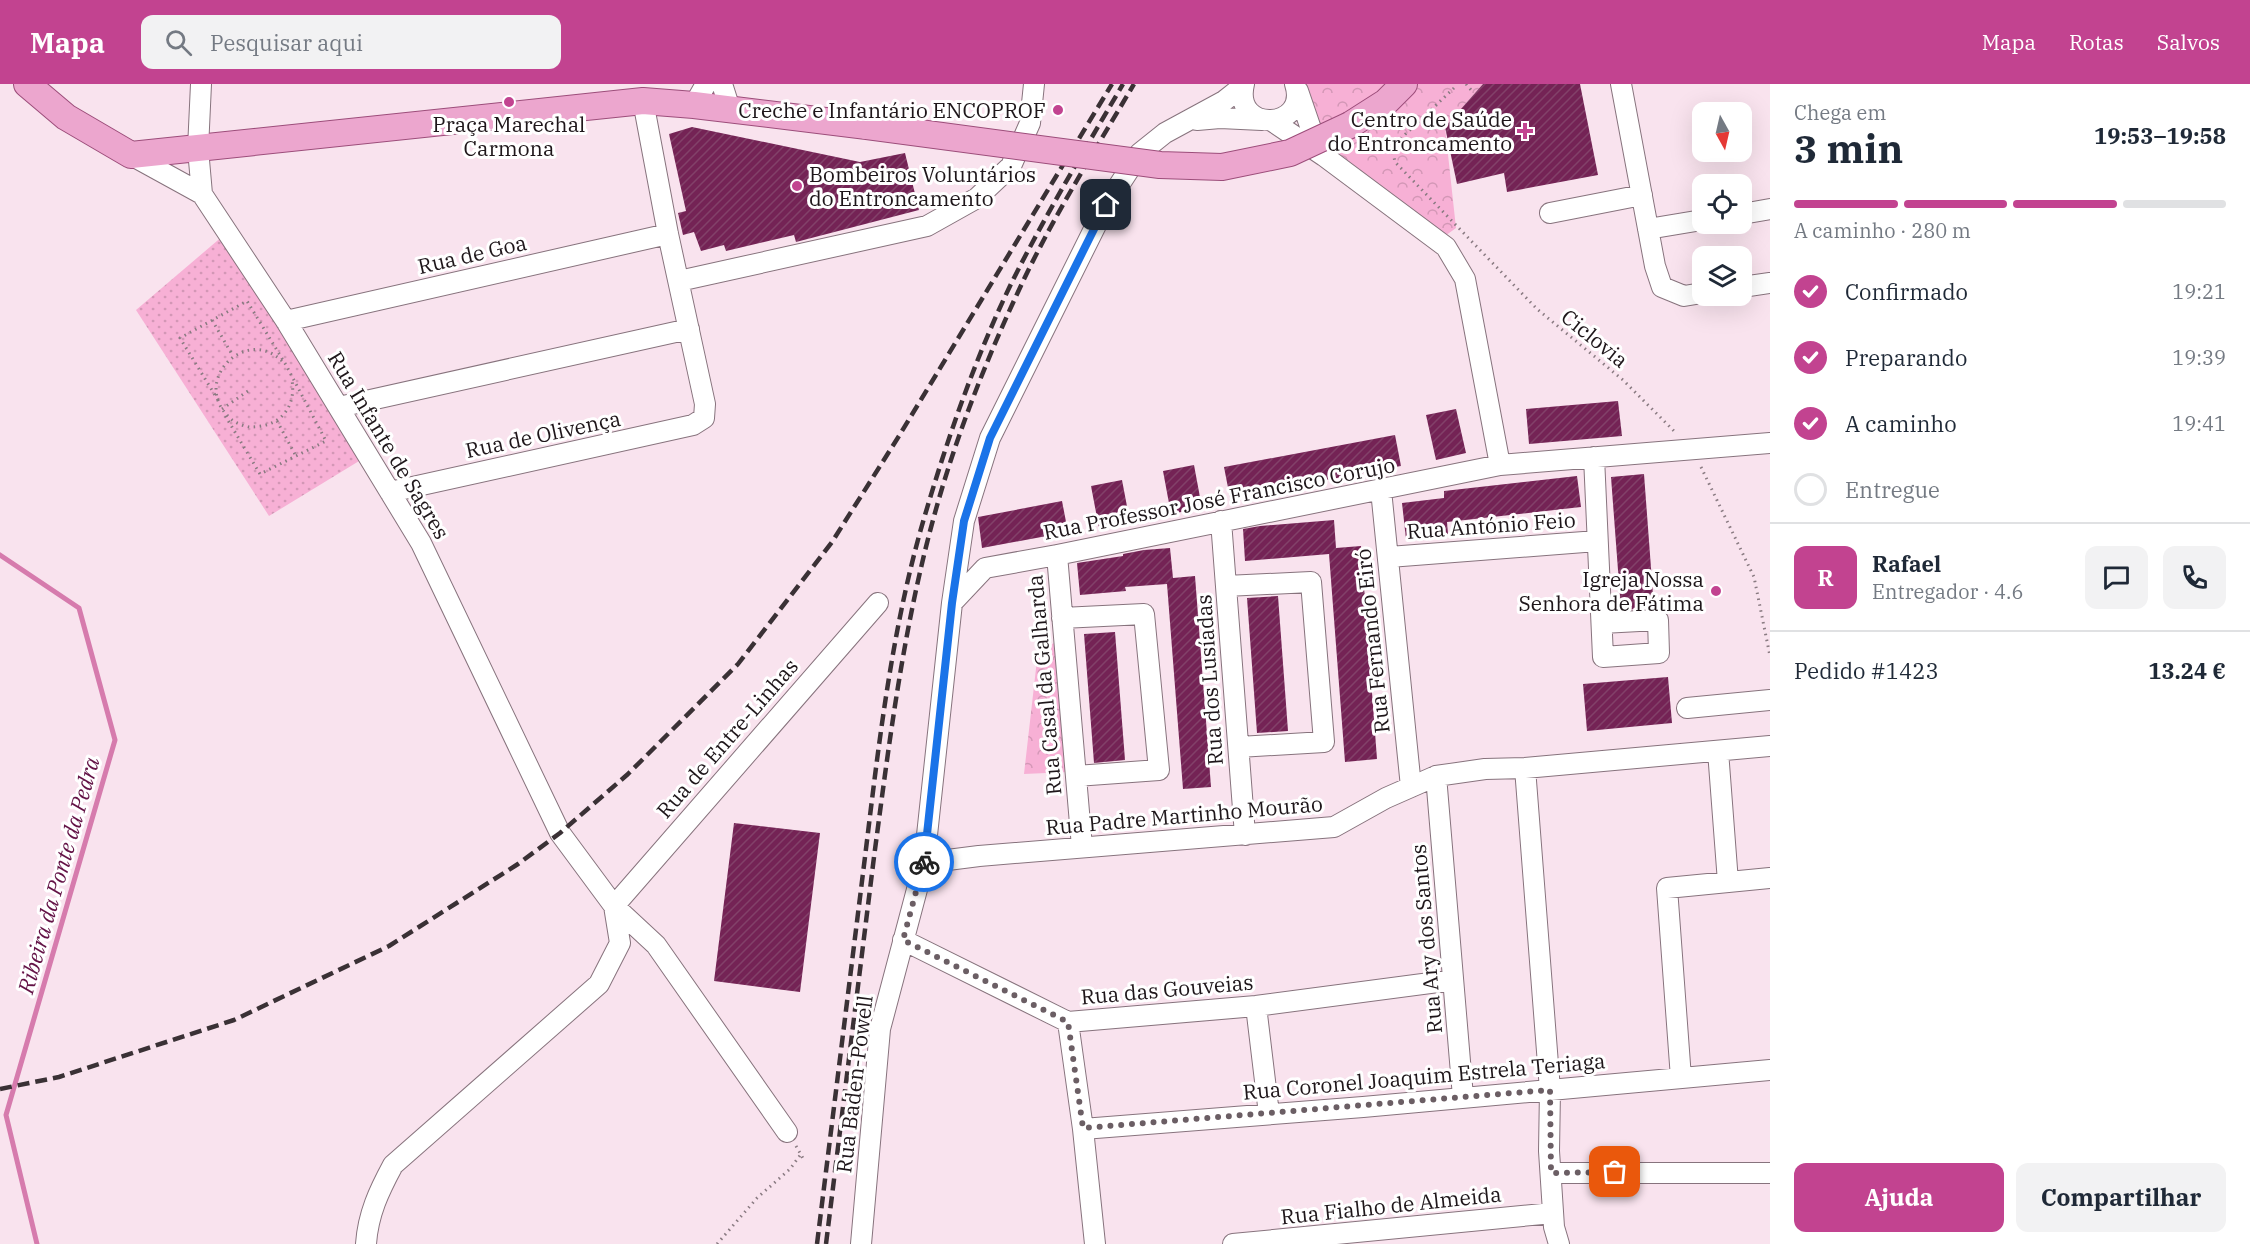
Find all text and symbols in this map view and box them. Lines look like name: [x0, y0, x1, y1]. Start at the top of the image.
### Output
search box: [141, 15, 561, 69]
text: Mapa: [30, 24, 105, 61]
icon: search: [162, 26, 195, 59]
text: Pesquisar aqui: [210, 28, 363, 57]
text: Mapa: [1982, 28, 2036, 56]
text: Rotas: [2069, 28, 2124, 56]
text: Salvos: [2157, 28, 2220, 56]
marker: Praça Marechal Carmona: [502, 95, 516, 109]
place label: Creche e Infantário ENCOPROF: [738, 96, 1046, 124]
text: Chega em: [1794, 99, 1886, 126]
north arrow: [1692, 102, 1752, 162]
map controls: [1692, 102, 1752, 306]
marker: Creche e Infantário ENCOPROF: [1051, 103, 1065, 117]
place label: Centro de Saúde do Entroncamento: [1327, 105, 1512, 157]
place label: Praça Marechal Carmona: [433, 110, 585, 162]
text: 19:53–19:58: [2094, 121, 2226, 150]
marker: Centro de Saúde do Entroncamento: [1516, 122, 1534, 140]
text: 3 min: [1794, 123, 1903, 174]
place label: Bombeiros Voluntários do Entroncamento: [809, 160, 1036, 212]
button: locate: [1692, 174, 1752, 234]
marker: Bombeiros Voluntários do Entroncamento: [790, 179, 804, 193]
pin: [1080, 179, 1131, 230]
icon: home: [1089, 188, 1122, 221]
text: A caminho · 280 m: [1794, 217, 1971, 244]
street label: Rua de Goa: [415, 228, 529, 280]
button: layers: [1692, 246, 1752, 306]
icon: check: [1794, 275, 1827, 308]
text: Confirmado: [1845, 277, 1968, 306]
text: 19:21: [2172, 278, 2226, 305]
street label: Ciclovia: [1556, 302, 1634, 374]
icon: check: [1794, 341, 1827, 374]
text: Preparando: [1845, 343, 1967, 372]
text: 19:39: [2172, 344, 2226, 371]
street label: Rua Infante de Sagres: [322, 346, 456, 544]
street label: Rua de Olivença: [463, 404, 623, 464]
icon: check: [1794, 407, 1827, 440]
text: A caminho: [1845, 409, 1957, 438]
text: 19:41: [2172, 410, 2226, 437]
street label: Rua Professor José Francisco Corujo: [1041, 450, 1397, 546]
text: Entregue: [1845, 475, 1940, 504]
street label: Rua António Feio: [1406, 505, 1576, 545]
button: chat: [2085, 546, 2148, 609]
button: phone: [2163, 546, 2226, 609]
street label: Rua Fernando Eiró: [1348, 547, 1396, 735]
text: Rafael: [1872, 549, 1941, 578]
text: R: [1817, 563, 1834, 592]
place label: Igreja Nossa Senhora de Fátima: [1518, 565, 1704, 617]
street label: Rua Casal da Galharda: [1020, 573, 1068, 797]
text: Entregador · 4.6: [1872, 578, 2023, 605]
marker: Igreja Nossa Senhora de Fátima: [1709, 584, 1723, 598]
street label: Rua dos Lusíadas: [1189, 594, 1229, 766]
street label: Rua de Entre-Linhas: [650, 652, 804, 824]
text: Pedido #1423: [1794, 656, 1939, 685]
text: 13.24 €: [2148, 656, 2226, 685]
water label: Ribeira da Ponte da Pedra: [10, 753, 106, 998]
street label: Rua Padre Martinho Mourão: [1044, 789, 1324, 841]
courier: [894, 832, 954, 892]
street label: Rua Ary dos Santos: [1404, 843, 1448, 1035]
icon: bike: [908, 846, 941, 879]
street label: Rua das Gouveias: [1079, 968, 1255, 1010]
street label: Rua Baden-Powell: [829, 993, 879, 1175]
street label: Rua Coronel Joaquim Estrela Teriaga: [1242, 1046, 1606, 1106]
pin: [1589, 1146, 1640, 1197]
icon: bag: [1598, 1155, 1631, 1188]
button: Ajuda: [1794, 1163, 2004, 1232]
button: Compartilhar: [2016, 1163, 2226, 1232]
street label: Rua Fialho de Almeida: [1279, 1179, 1503, 1231]

